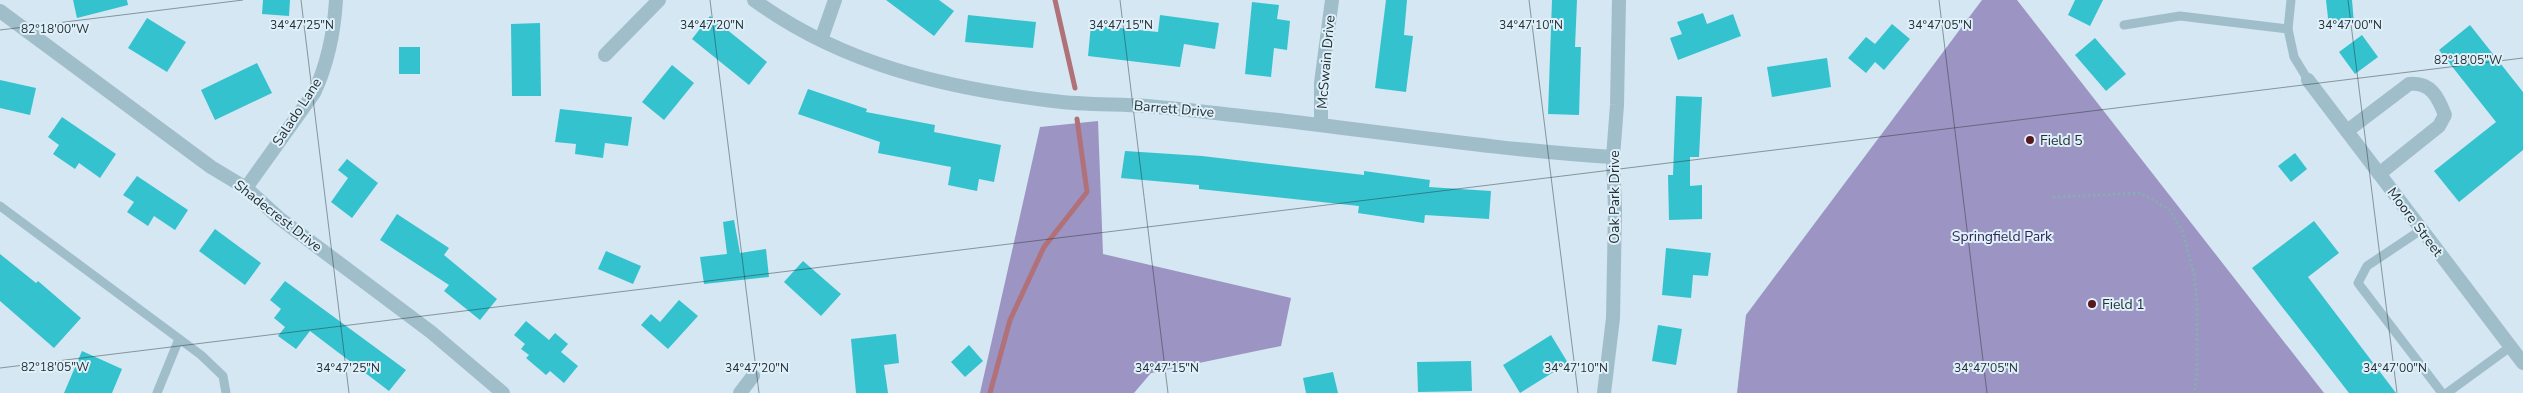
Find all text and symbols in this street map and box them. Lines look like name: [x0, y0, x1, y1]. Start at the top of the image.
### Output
street label: McSwain Drive: [1312, 14, 1340, 110]
text: 34°47'25"N: [270, 17, 334, 33]
text: 34°47'20"N: [680, 17, 744, 33]
text: 34°47'15"N: [1089, 17, 1153, 33]
text: 34°47'10"N: [1499, 17, 1563, 33]
text: 34°47'05"N: [1908, 17, 1972, 33]
text: 34°47'00"N: [2318, 17, 2382, 33]
text: 82°18'00"W: [21, 21, 89, 37]
text: 82°18'05"W: [2434, 52, 2502, 68]
street label: Salado Lane: [268, 74, 326, 150]
street label: Barrett Drive: [1133, 96, 1215, 122]
place label: Field 5: [2040, 131, 2083, 150]
marker: Field 5: [2024, 134, 2036, 146]
street label: Oak Park Drive: [1605, 150, 1624, 244]
street label: Shadecrest Drive: [230, 176, 326, 256]
street label: Moore Street: [2383, 184, 2447, 260]
park label: Springfield Park: [1952, 227, 2053, 246]
place label: Field 1: [2102, 295, 2145, 314]
marker: Field 1: [2086, 298, 2098, 310]
text: 82°18'05"W: [21, 359, 89, 375]
text: 34°47'25"N: [316, 360, 380, 376]
text: 34°47'20"N: [725, 360, 789, 376]
text: 34°47'15"N: [1135, 360, 1199, 376]
text: 34°47'10"N: [1544, 360, 1608, 376]
text: 34°47'05"N: [1954, 360, 2018, 376]
text: 34°47'00"N: [2363, 360, 2427, 376]

